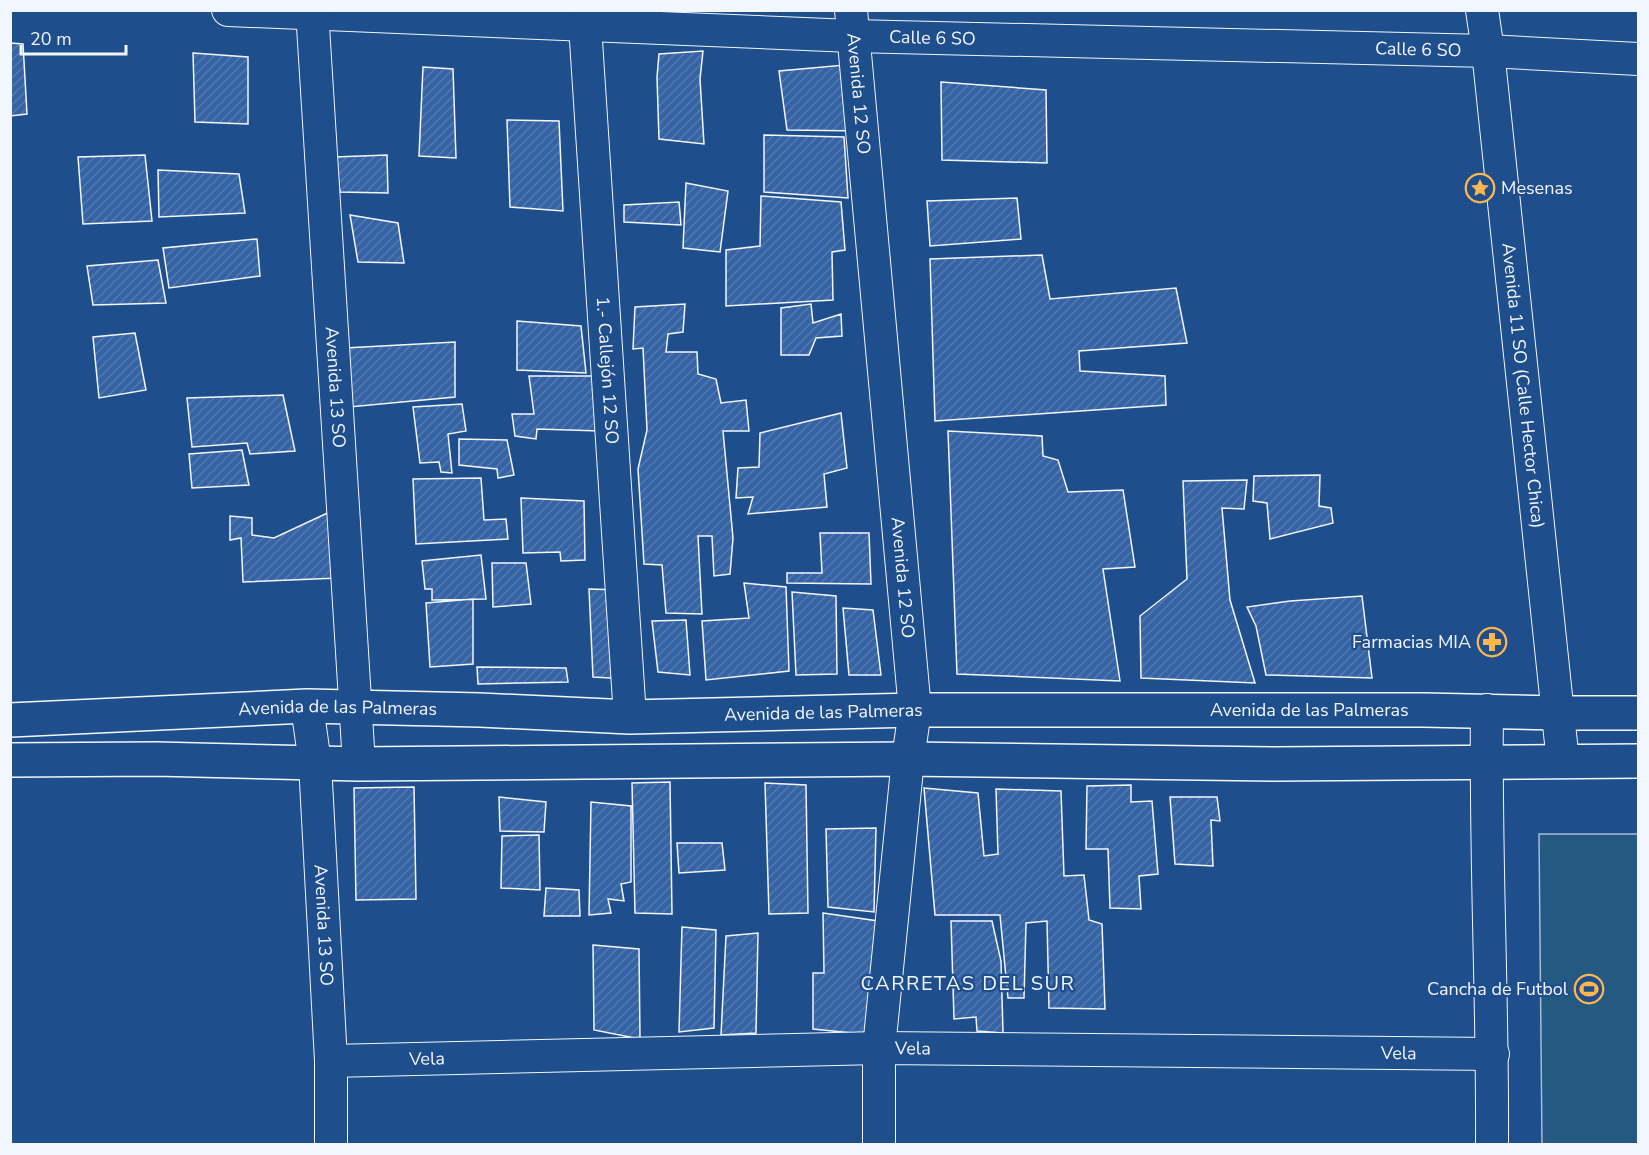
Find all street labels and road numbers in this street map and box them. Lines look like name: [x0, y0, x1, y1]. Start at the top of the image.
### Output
street label: Calle 6 SO: [889, 25, 976, 51]
street label: Avenida 12 SO: [841, 32, 876, 155]
street label: Calle 6 SO: [1375, 36, 1462, 62]
street label: Avenida 11 SO (Calle Hector Chica): [1496, 242, 1550, 530]
street label: 1.- Callejón 12 SO: [591, 296, 624, 445]
street label: Avenida 13 SO: [320, 326, 351, 449]
street label: Avenida 12 SO: [885, 516, 920, 639]
street label: Avenida de las Palmeras: [238, 694, 437, 721]
street label: Avenida de las Palmeras: [724, 698, 923, 727]
street label: Avenida de las Palmeras: [1210, 698, 1409, 722]
street label: Avenida 13 SO: [308, 864, 339, 987]
street label: Vela: [894, 1036, 931, 1061]
street label: Vela: [1380, 1041, 1417, 1065]
street label: Vela: [408, 1046, 445, 1071]

